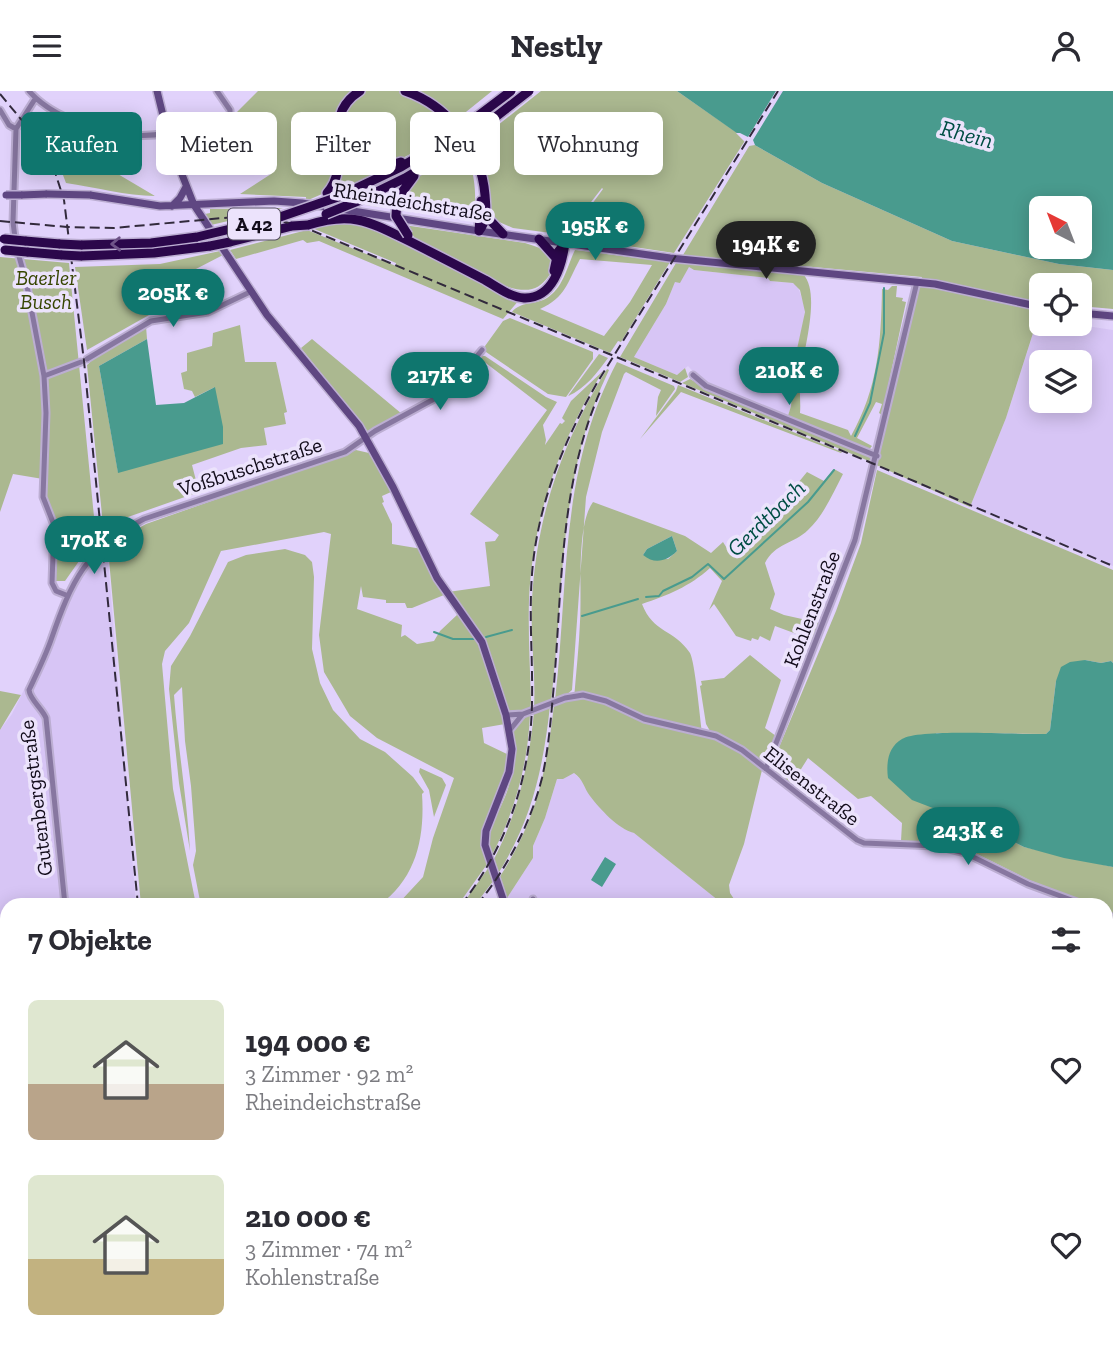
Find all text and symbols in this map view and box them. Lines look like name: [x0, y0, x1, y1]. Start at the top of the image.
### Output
icon: menu: [28, 27, 66, 65]
text: Nestly: [510, 27, 603, 65]
icon: person: [1047, 27, 1085, 65]
chip: Kaufen: [21, 112, 142, 175]
chip: Mieten: [156, 112, 277, 175]
chip: Filter: [291, 112, 396, 175]
chip: Neu: [410, 112, 500, 175]
chip: Wohnung: [514, 112, 663, 175]
water label: Rhein: [938, 114, 996, 154]
street label: Rheindeichstraße: [332, 177, 495, 226]
north arrow: [1029, 196, 1092, 259]
map controls: [1029, 196, 1092, 413]
pin: 195K €: [538, 202, 652, 262]
road number: A 42: [228, 209, 280, 239]
text: 195K €: [561, 211, 629, 239]
pin: 194K €: [709, 221, 823, 281]
text: 194K €: [732, 230, 800, 258]
one-way arrow: [110, 237, 121, 252]
park label: Baerler Busch: [16, 265, 77, 314]
pin: 205K €: [116, 269, 230, 329]
button: locate: [1029, 273, 1092, 336]
text: 205K €: [137, 278, 209, 306]
pin: 210K €: [732, 347, 846, 407]
button: layers: [1029, 350, 1092, 413]
pin: 217K €: [383, 353, 497, 412]
text: 210K €: [755, 356, 823, 384]
text: 217K €: [407, 361, 473, 389]
street label: Voßbuschstraße: [174, 431, 325, 502]
water label: Gerdtbach: [721, 474, 811, 562]
pin: 170K €: [37, 517, 151, 576]
text: 170K €: [61, 525, 127, 553]
street label: Kohlenstraße: [778, 547, 845, 671]
street label: Gutenbergstraße: [14, 719, 57, 877]
street label: Elisenstraße: [760, 741, 865, 831]
pin: 243K €: [911, 807, 1025, 867]
text: 243K €: [932, 816, 1004, 844]
icon: filters: [1047, 921, 1085, 959]
text: 7 Objekte: [28, 922, 152, 958]
text: 194 000 €: [245, 1024, 371, 1060]
icon: home: [84, 1028, 168, 1112]
icon: heart: [1047, 1051, 1085, 1089]
text: 3 Zimmer · 92 m²: [245, 1060, 414, 1088]
text: Rheindeichstraße: [245, 1088, 421, 1116]
text: 210 000 €: [245, 1199, 371, 1235]
icon: home: [84, 1203, 168, 1287]
icon: heart: [1047, 1226, 1085, 1264]
text: 3 Zimmer · 74 m²: [245, 1235, 412, 1263]
text: Kohlenstraße: [245, 1263, 379, 1291]

